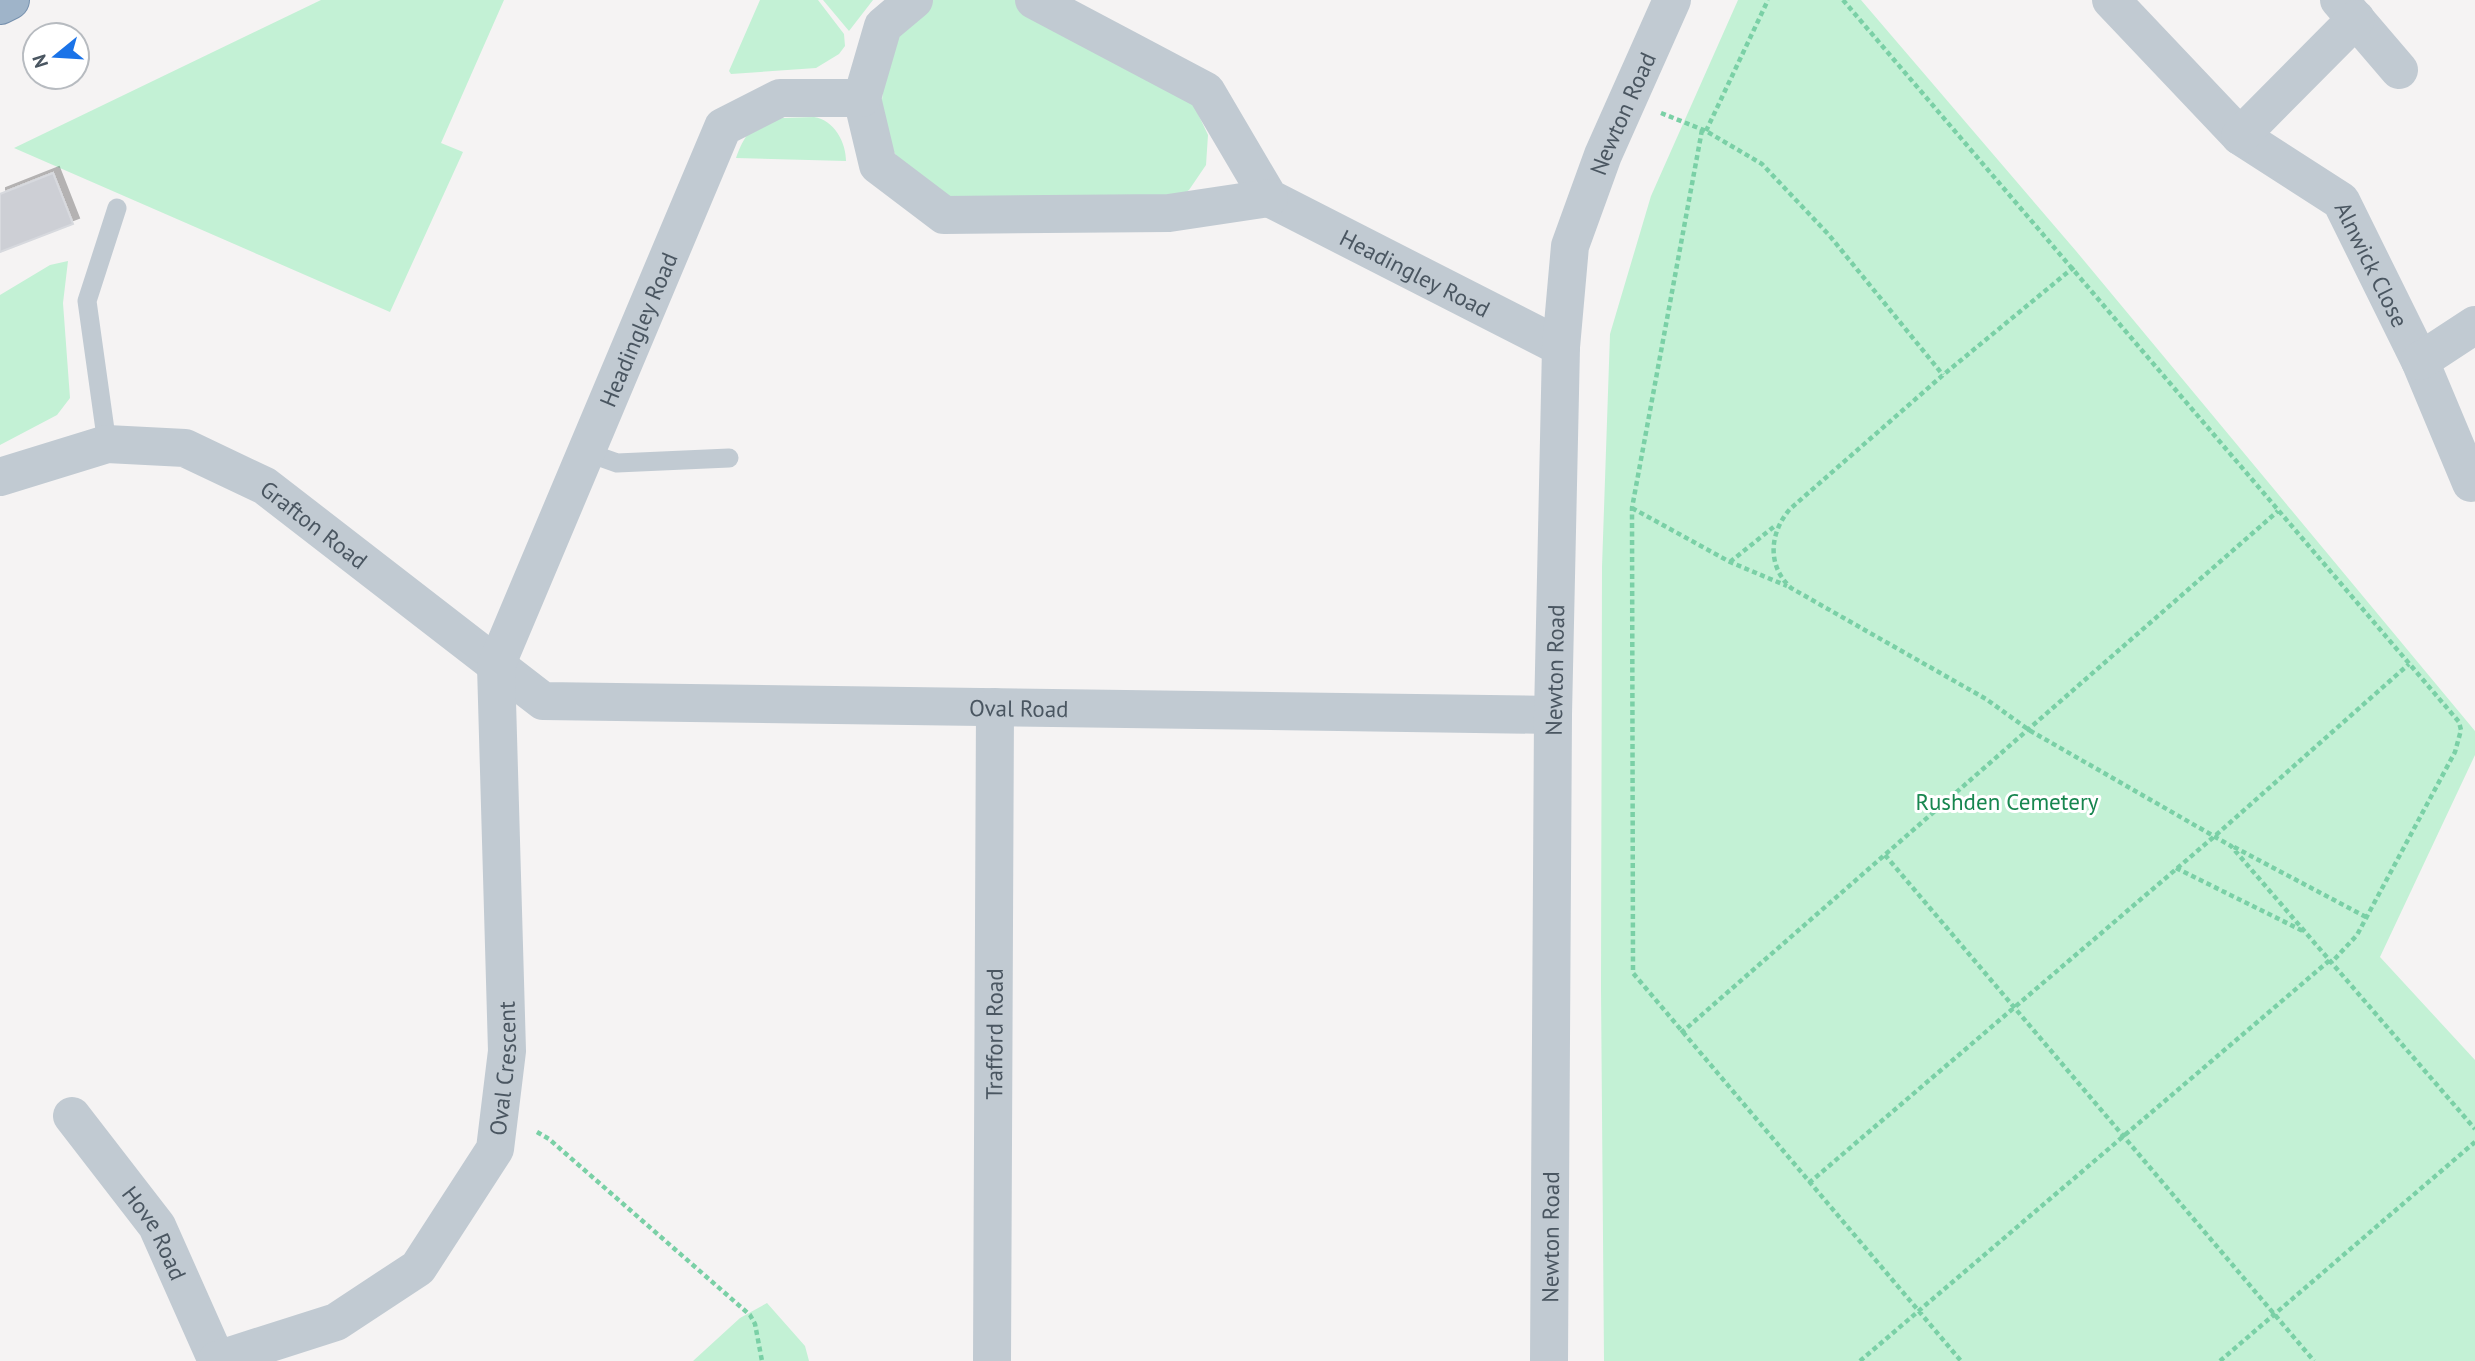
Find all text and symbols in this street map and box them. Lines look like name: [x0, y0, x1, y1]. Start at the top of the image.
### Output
north arrow: [21, 21, 91, 91]
street label: Newton Road: [1583, 47, 1662, 179]
text: N: [26, 52, 53, 71]
street label: Alnwick Close: [2329, 197, 2415, 332]
street label: Headingley Road: [1335, 222, 1495, 323]
street label: Headingley Road: [592, 248, 683, 411]
street label: Grafton Road: [255, 474, 374, 575]
street label: Newton Road: [1538, 604, 1570, 736]
street label: Oval Road: [969, 692, 1069, 723]
park label: Rushden Cemetery: [1915, 787, 2099, 816]
street label: Trafford Road: [979, 968, 1008, 1100]
street label: Oval Crescent: [482, 1001, 522, 1137]
street label: Newton Road: [1535, 1171, 1565, 1303]
street label: Hove Road: [116, 1180, 194, 1284]

